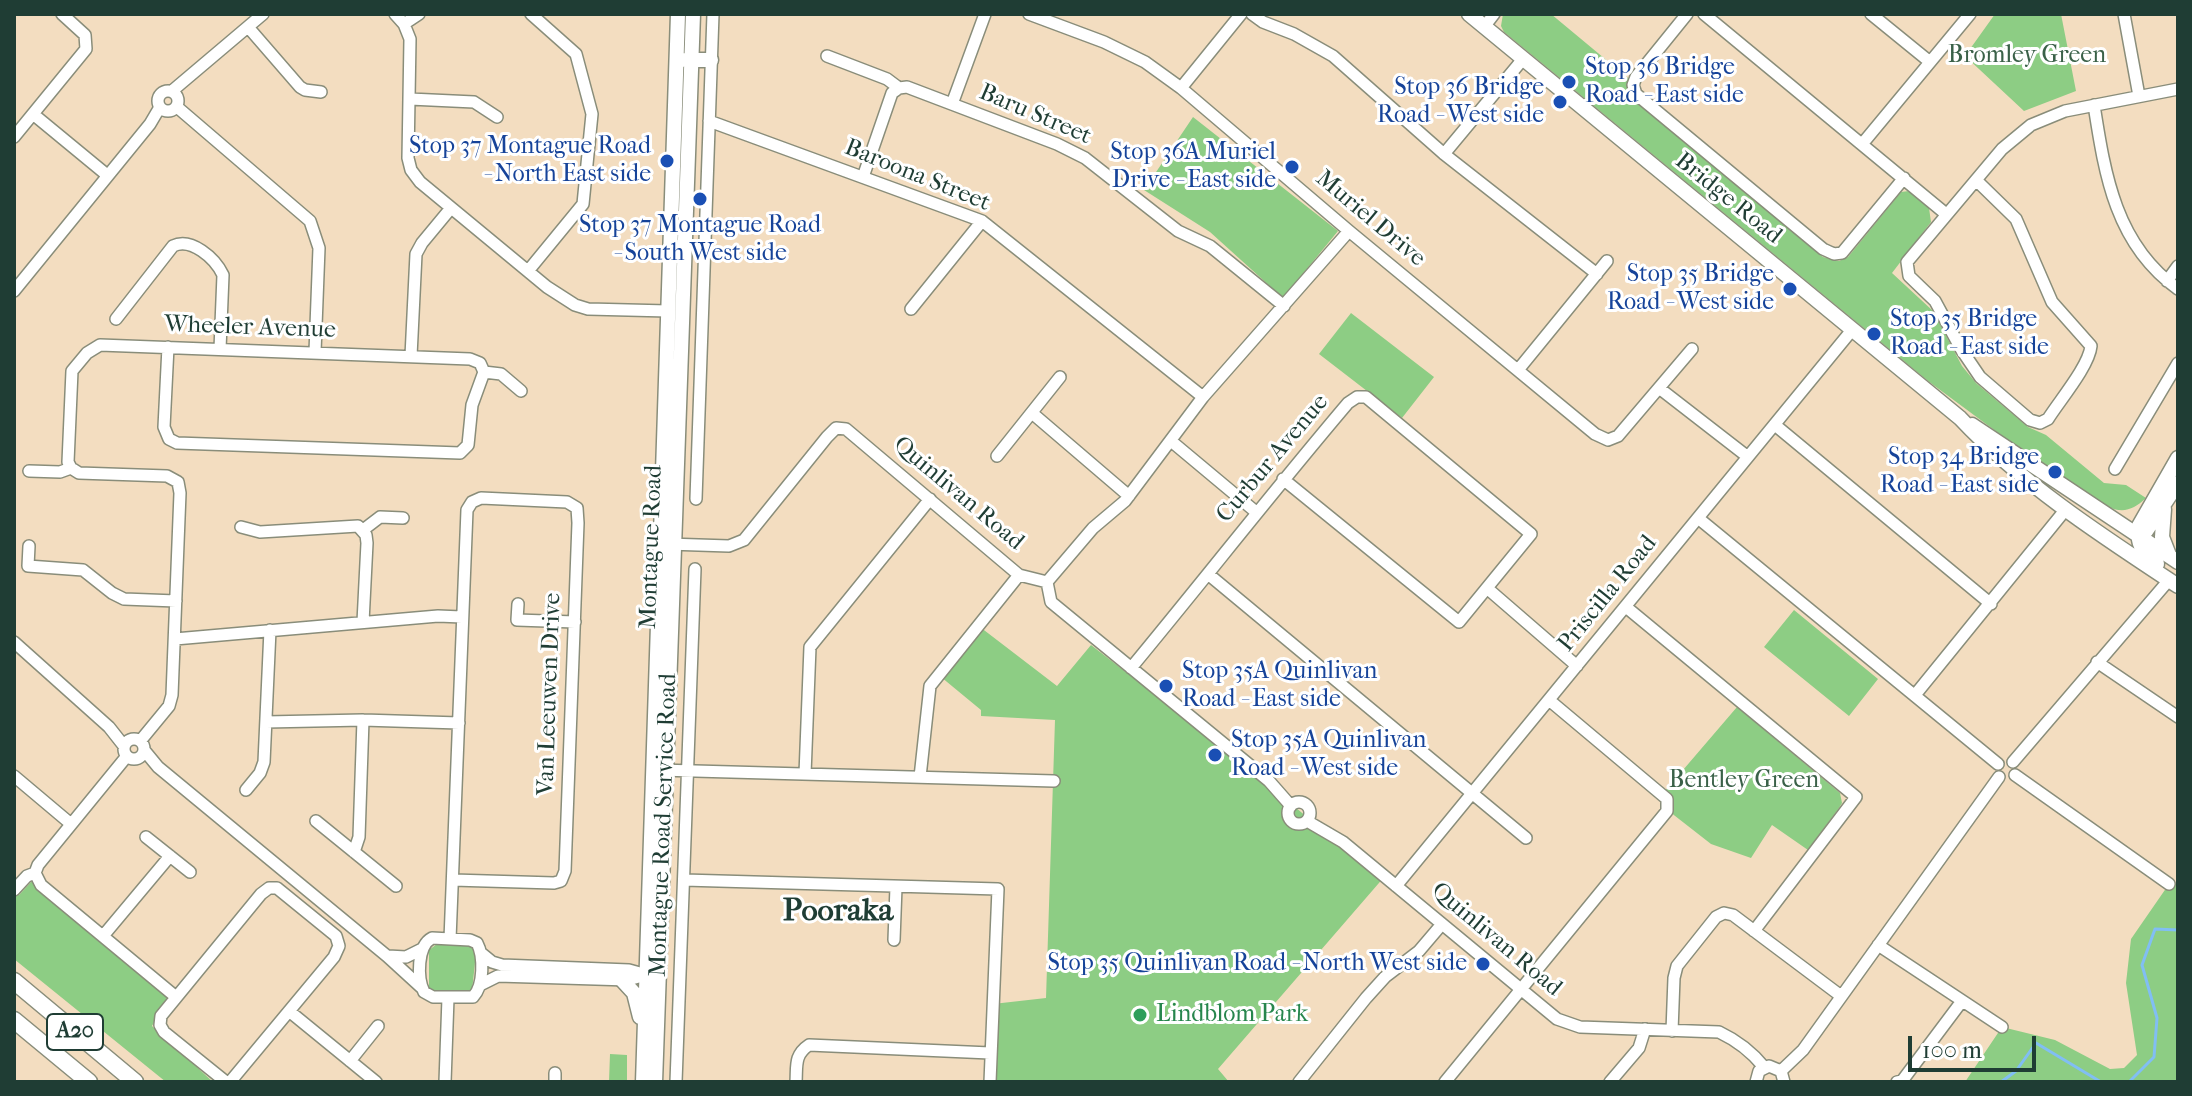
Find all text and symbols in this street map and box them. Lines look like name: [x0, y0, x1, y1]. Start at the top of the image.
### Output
park label: Bromley Green: [1948, 42, 2106, 70]
place label: Stop 36 Bridge Road - East side: [1585, 54, 1744, 110]
marker: Stop 36 Bridge Road - East side: [1560, 73, 1578, 91]
place label: Stop 36 Bridge Road - West side: [1377, 74, 1544, 130]
street label: Baru Street: [975, 78, 1095, 152]
marker: Stop 36 Bridge Road - West side: [1551, 93, 1569, 111]
place label: Stop 37 Montague Road - North East side: [409, 133, 651, 189]
street label: Baroona Street: [840, 134, 994, 218]
place label: Stop 36A Muriel Drive - East side: [1110, 139, 1276, 195]
street label: Bridge Road: [1669, 147, 1787, 251]
marker: Stop 37 Montague Road - North East side: [658, 152, 676, 170]
marker: Stop 36A Muriel Drive - East side: [1283, 158, 1301, 176]
street label: Muriel Drive: [1309, 165, 1431, 273]
marker: Stop 37 Montague Road - South West side: [691, 190, 709, 208]
place label: Stop 37 Montague Road - South West side: [579, 212, 821, 268]
place label: Stop 35 Bridge Road - West side: [1607, 261, 1774, 317]
marker: Stop 35 Bridge Road - West side: [1781, 280, 1799, 298]
place label: Stop 35 Bridge Road - East side: [1890, 306, 2049, 362]
street label: Wheeler Avenue: [164, 311, 336, 345]
marker: Stop 35 Bridge Road - East side: [1865, 325, 1883, 343]
street label: Curbur Avenue: [1211, 389, 1335, 529]
street label: Quinlivan Road: [887, 431, 1029, 557]
place label: Stop 34 Bridge Road - East side: [1880, 444, 2039, 500]
marker: Stop 34 Bridge Road - East side: [2046, 463, 2064, 481]
street label: Montague Road: [635, 464, 669, 630]
street label: Priscilla Road: [1552, 530, 1664, 658]
street label: Van Leeuwen Drive: [532, 592, 568, 796]
place label: Stop 35A Quinlivan Road - East side: [1182, 658, 1378, 714]
street label: Montague Road Service Road: [644, 673, 684, 977]
marker: Stop 35A Quinlivan Road - East side: [1157, 677, 1175, 695]
place label: Stop 35A Quinlivan Road - West side: [1231, 727, 1427, 783]
marker: Stop 35A Quinlivan Road - West side: [1206, 746, 1224, 764]
park label: Bentley Green: [1669, 767, 1819, 795]
street label: Quinlivan Road: [1425, 877, 1567, 1003]
district label: Pooraka: [783, 893, 893, 931]
place label: Stop 35 Quinlivan Road - North West side: [1048, 950, 1467, 978]
marker: Stop 35 Quinlivan Road - North West side: [1474, 955, 1492, 973]
place label: Lindblom Park: [1156, 1001, 1308, 1029]
marker: Lindblom Park: [1131, 1006, 1149, 1024]
road number: A20: [47, 1014, 103, 1050]
scale bar: [1912, 1020, 2040, 1070]
text: 100 m: [1922, 1036, 1982, 1064]

